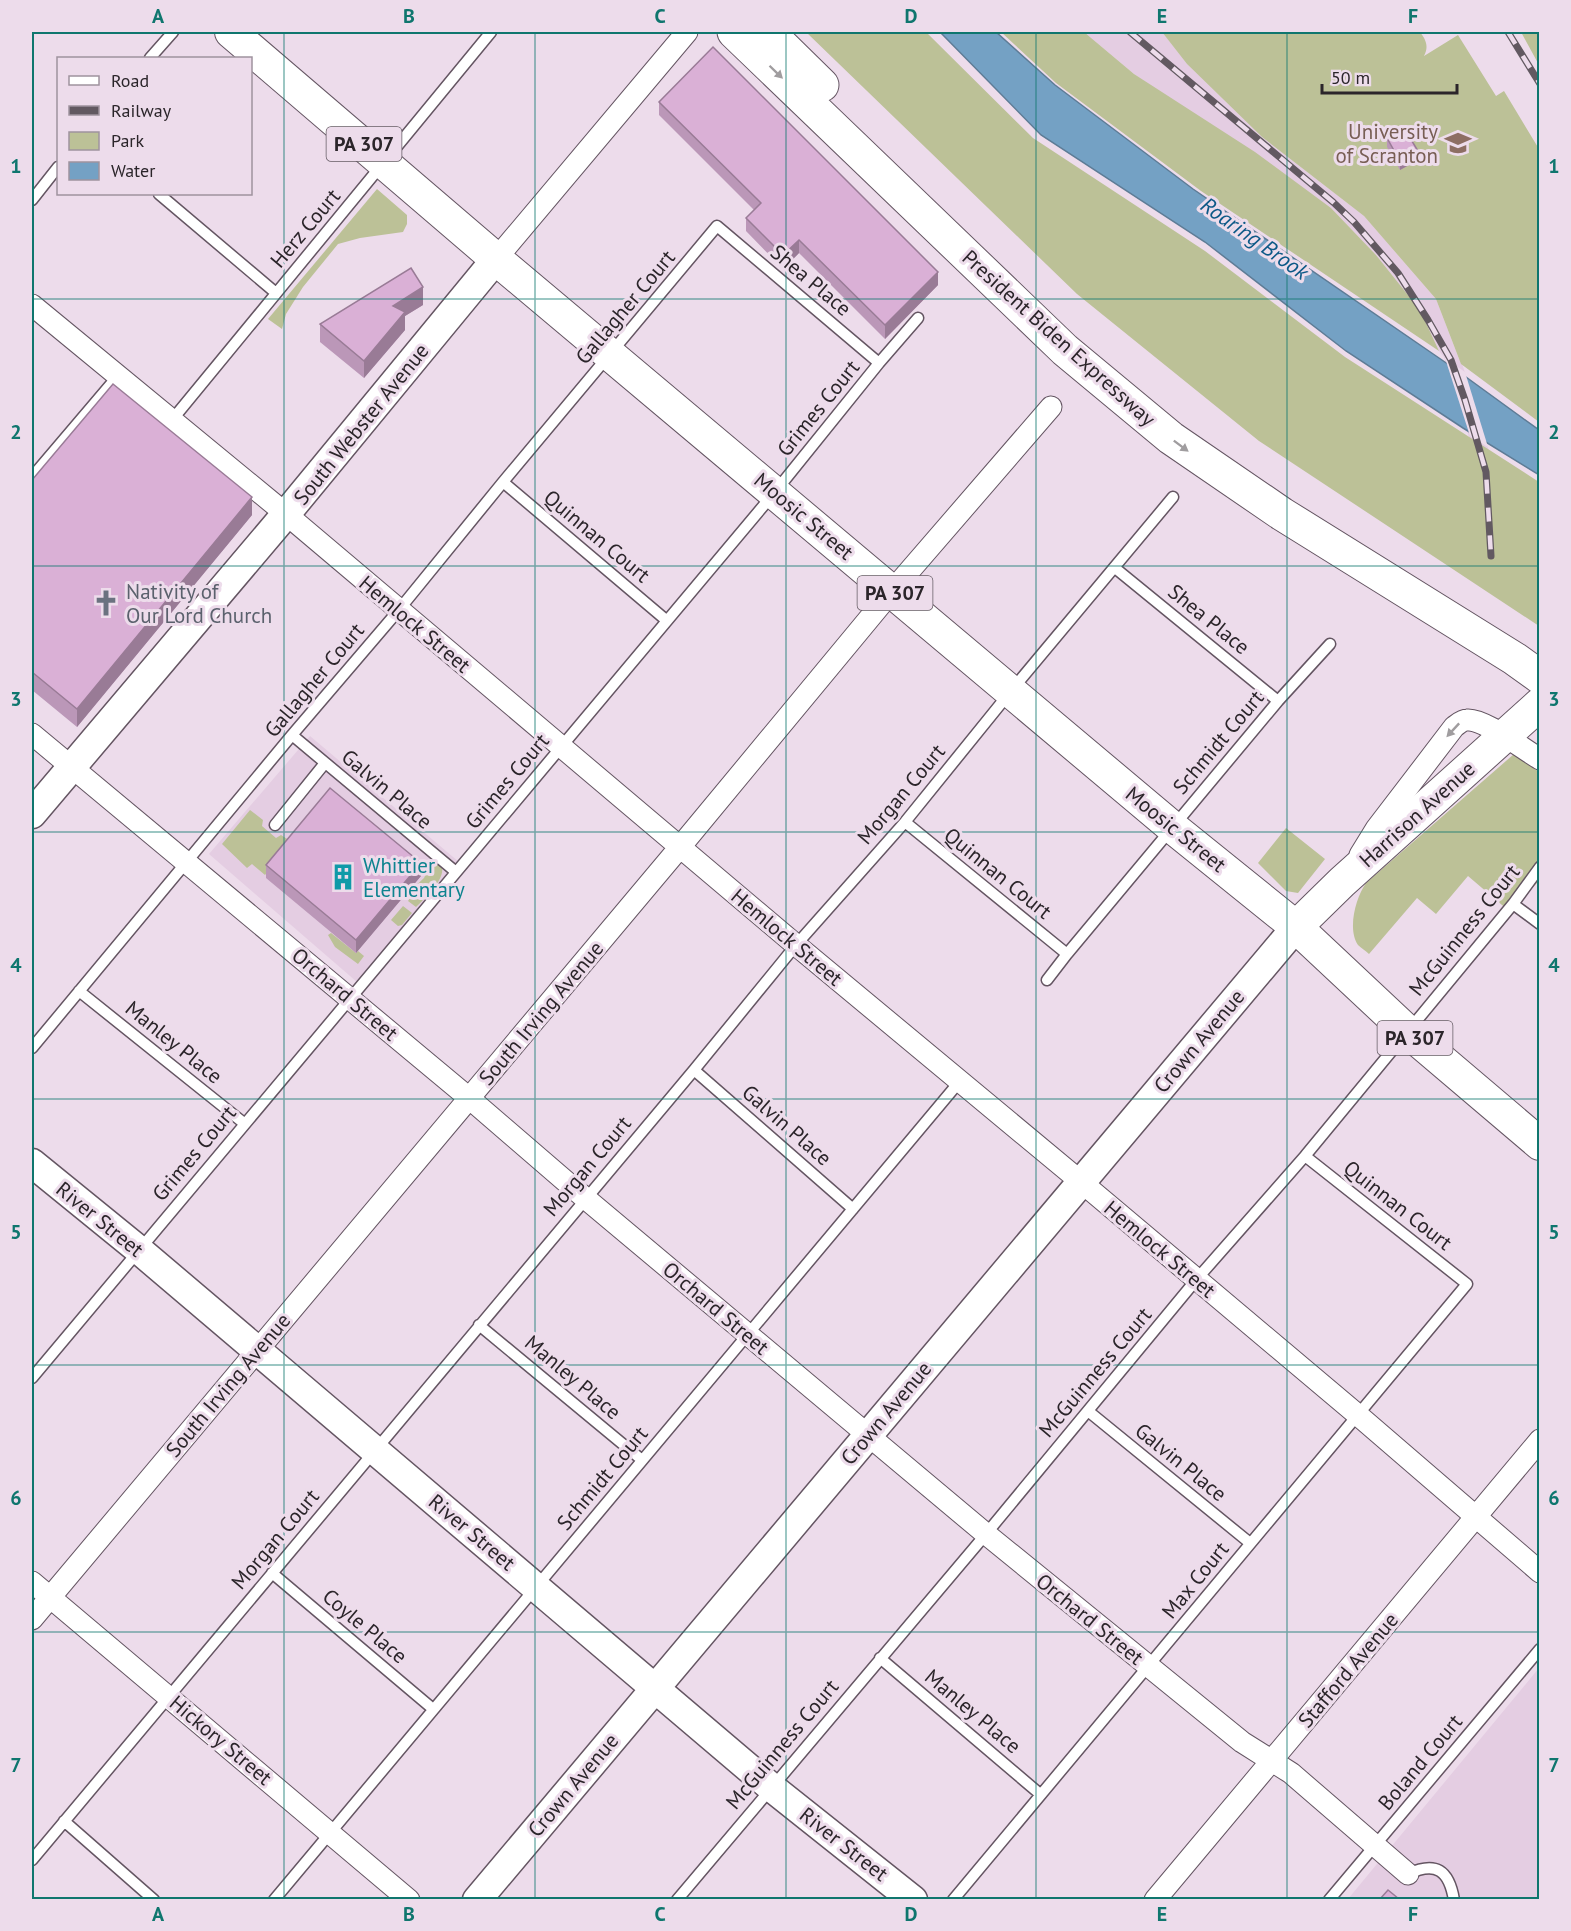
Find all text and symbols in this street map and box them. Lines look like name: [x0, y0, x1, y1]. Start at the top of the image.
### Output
text: A: [152, 3, 165, 29]
text: B: [403, 3, 415, 29]
text: C: [654, 3, 666, 29]
text: D: [905, 3, 918, 29]
text: E: [1157, 3, 1167, 29]
text: F: [1408, 3, 1418, 29]
legend: [57, 57, 252, 195]
scale bar: [1322, 57, 1457, 95]
one-way arrow: [768, 65, 783, 79]
text: 50 m: [1331, 66, 1370, 89]
text: Road: [111, 69, 149, 92]
text: Railway: [111, 99, 172, 122]
place label: University of Scranton: [1335, 118, 1438, 169]
road number: PA 307: [326, 127, 401, 161]
school or university icon: University of Scranton: [1443, 128, 1473, 158]
text: Park: [111, 129, 144, 152]
text: 1: [10, 153, 22, 179]
text: 1: [1548, 153, 1560, 179]
text: Water: [111, 159, 155, 182]
street label: Herz Court: [264, 183, 346, 273]
water label: Roaring Brook: [1195, 190, 1315, 286]
street label: Shea Place: [765, 238, 857, 322]
street label: Gallagher Court: [569, 244, 681, 370]
street label: President Biden Expressway: [957, 244, 1161, 432]
street label: South Webster Avenue: [288, 338, 434, 510]
street label: Grimes Court: [771, 354, 865, 462]
text: 2: [10, 419, 22, 445]
text: 2: [1548, 419, 1560, 445]
one-way arrow: [1173, 440, 1189, 452]
street label: Moosic Street: [749, 467, 859, 565]
street label: Quinnan Court: [538, 484, 656, 588]
street label: Hemlock Street: [354, 570, 476, 678]
road number: PA 307: [858, 576, 932, 610]
place label: Nativity of Our Lord Church: [126, 578, 272, 629]
street label: Shea Place: [1163, 578, 1255, 660]
church icon: Nativity of Our Lord Church: [91, 588, 121, 618]
street label: Gallagher Court: [258, 617, 370, 743]
street label: Schmidt Court: [1167, 684, 1269, 800]
text: 3: [10, 686, 22, 712]
text: 3: [1548, 686, 1560, 712]
one-way arrow: [1446, 722, 1460, 737]
street label: Grimes Court: [459, 728, 555, 834]
street label: Morgan Court: [851, 738, 951, 850]
street label: Galvin Place: [336, 743, 438, 835]
street label: Harrison Avenue: [1354, 755, 1480, 873]
street label: Moosic Street: [1120, 780, 1232, 878]
street label: Quinnan Court: [939, 821, 1057, 925]
place label: Whittier Elementary: [363, 852, 465, 903]
street label: McGuinness Court: [1403, 859, 1525, 1001]
building icon: Whittier Elementary: [328, 862, 358, 892]
street label: Hemlock Street: [726, 883, 848, 991]
street label: South Irving Avenue: [473, 935, 609, 1091]
street label: Orchard Street: [286, 942, 404, 1046]
text: 4: [10, 952, 22, 978]
text: 4: [1548, 952, 1560, 978]
street label: Crown Avenue: [1148, 984, 1250, 1098]
street label: Manley Place: [120, 995, 228, 1089]
road number: PA 307: [1378, 1021, 1452, 1055]
street label: Galvin Place: [737, 1079, 837, 1171]
street label: Grimes Court: [146, 1100, 242, 1206]
street label: Morgan Court: [537, 1110, 637, 1222]
street label: Quinnan Court: [1338, 1154, 1458, 1256]
street label: River Street: [51, 1175, 149, 1263]
street label: Hemlock Street: [1099, 1195, 1221, 1303]
text: 5: [10, 1219, 22, 1245]
text: 5: [1548, 1219, 1560, 1245]
street label: Orchard Street: [657, 1256, 775, 1360]
street label: McGuinness Court: [1033, 1301, 1157, 1443]
street label: South Irving Avenue: [160, 1307, 296, 1463]
street label: Manley Place: [519, 1329, 627, 1425]
street label: Crown Avenue: [835, 1356, 937, 1470]
street label: Galvin Place: [1130, 1417, 1232, 1507]
street label: Schmidt Court: [551, 1420, 653, 1536]
street label: Morgan Court: [225, 1483, 325, 1595]
text: 6: [10, 1485, 22, 1511]
text: 6: [1548, 1485, 1560, 1511]
street label: River Street: [423, 1488, 521, 1576]
street label: Max Court: [1156, 1536, 1234, 1624]
street label: Orchard Street: [1031, 1567, 1149, 1671]
street label: Coyle Place: [317, 1583, 413, 1669]
street label: Stafford Avenue: [1292, 1607, 1404, 1733]
street label: Manley Place: [919, 1663, 1027, 1759]
street label: McGuinness Court: [720, 1673, 844, 1815]
street label: Hickory Street: [164, 1689, 278, 1791]
street label: Boland Court: [1372, 1708, 1468, 1816]
street label: Crown Avenue: [522, 1728, 624, 1842]
text: 7: [10, 1752, 22, 1778]
text: 7: [1548, 1752, 1560, 1778]
street label: River Street: [794, 1801, 894, 1887]
text: A: [152, 1901, 165, 1927]
text: B: [403, 1901, 415, 1927]
text: C: [654, 1901, 666, 1927]
text: D: [905, 1901, 918, 1927]
text: E: [1157, 1901, 1167, 1927]
text: F: [1408, 1901, 1418, 1927]

